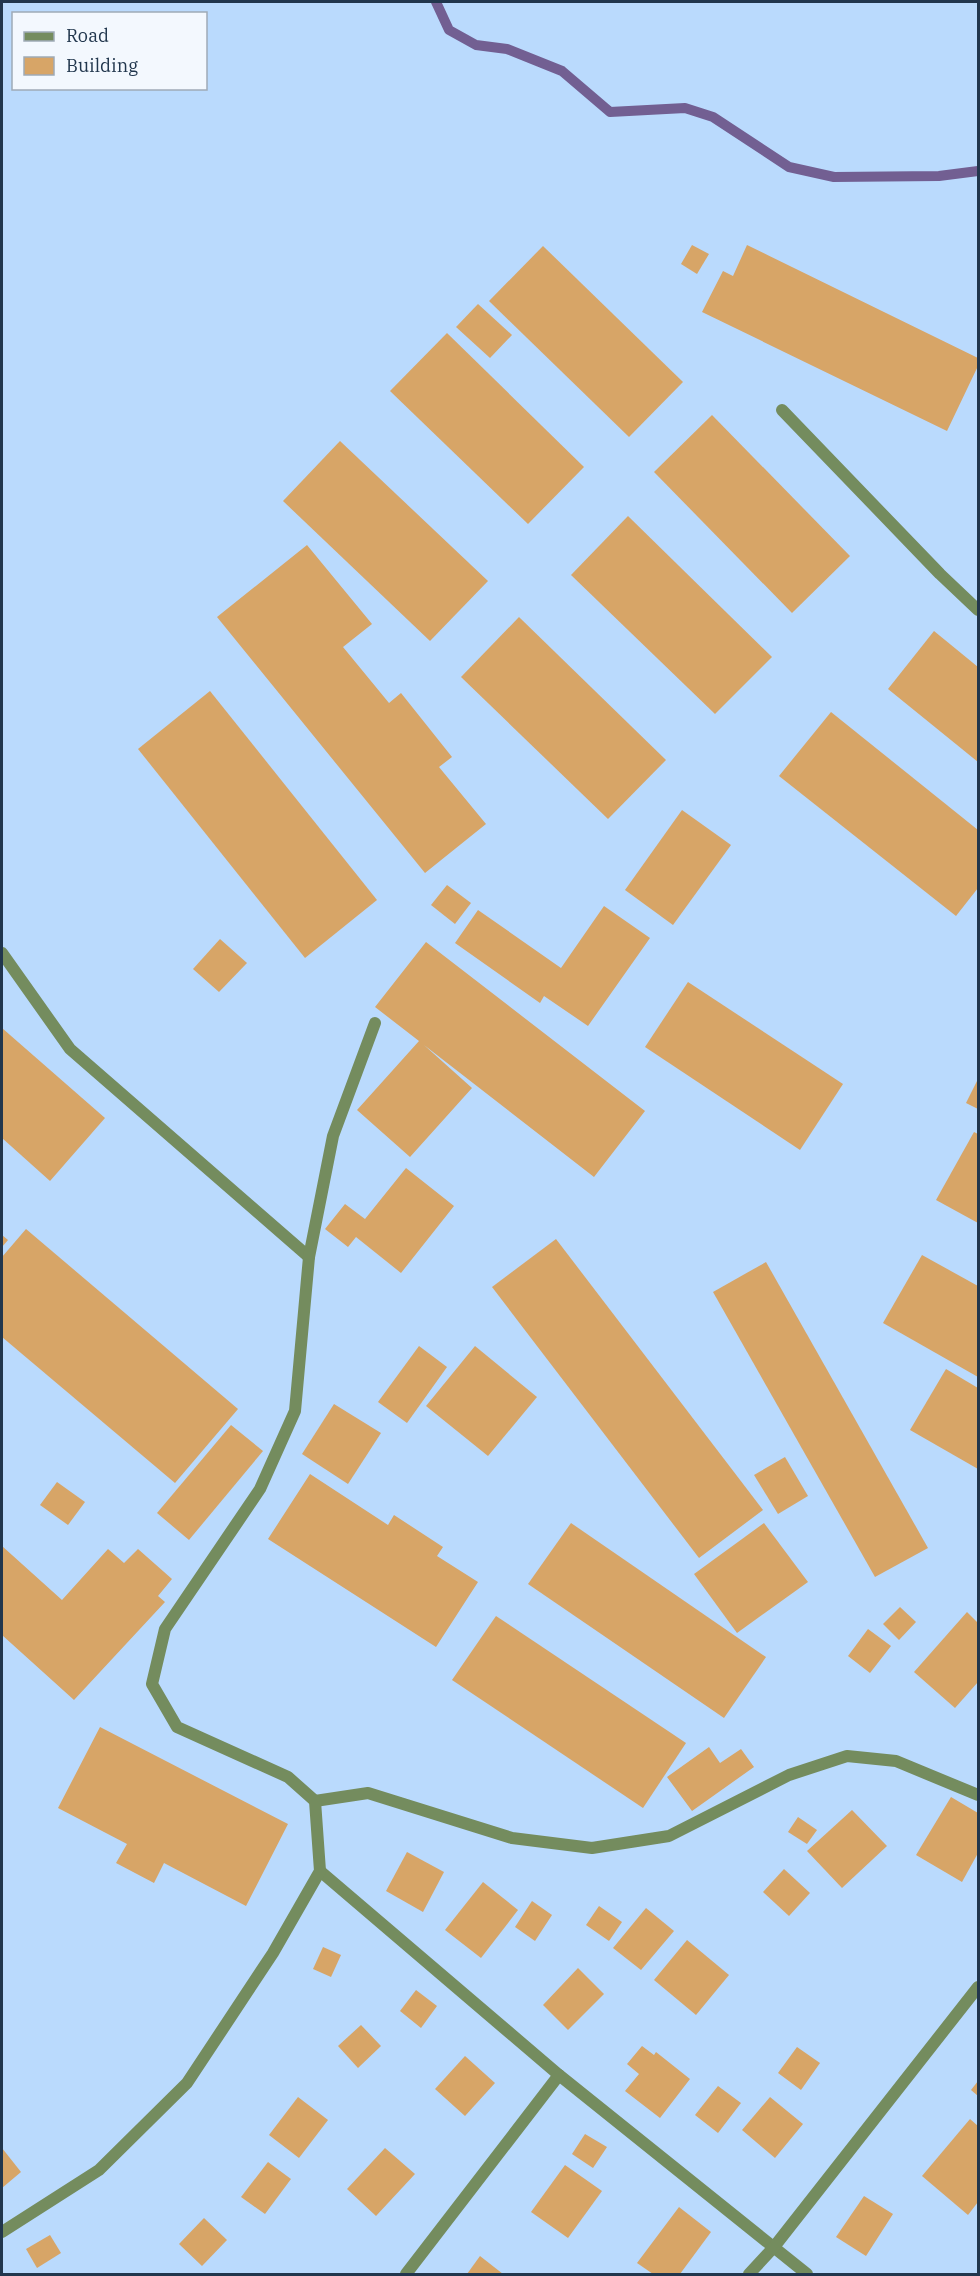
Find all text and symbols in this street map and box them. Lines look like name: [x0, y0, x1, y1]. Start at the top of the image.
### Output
legend: [12, 12, 207, 90]
text: Road: [66, 24, 109, 47]
text: Building: [66, 54, 138, 77]

